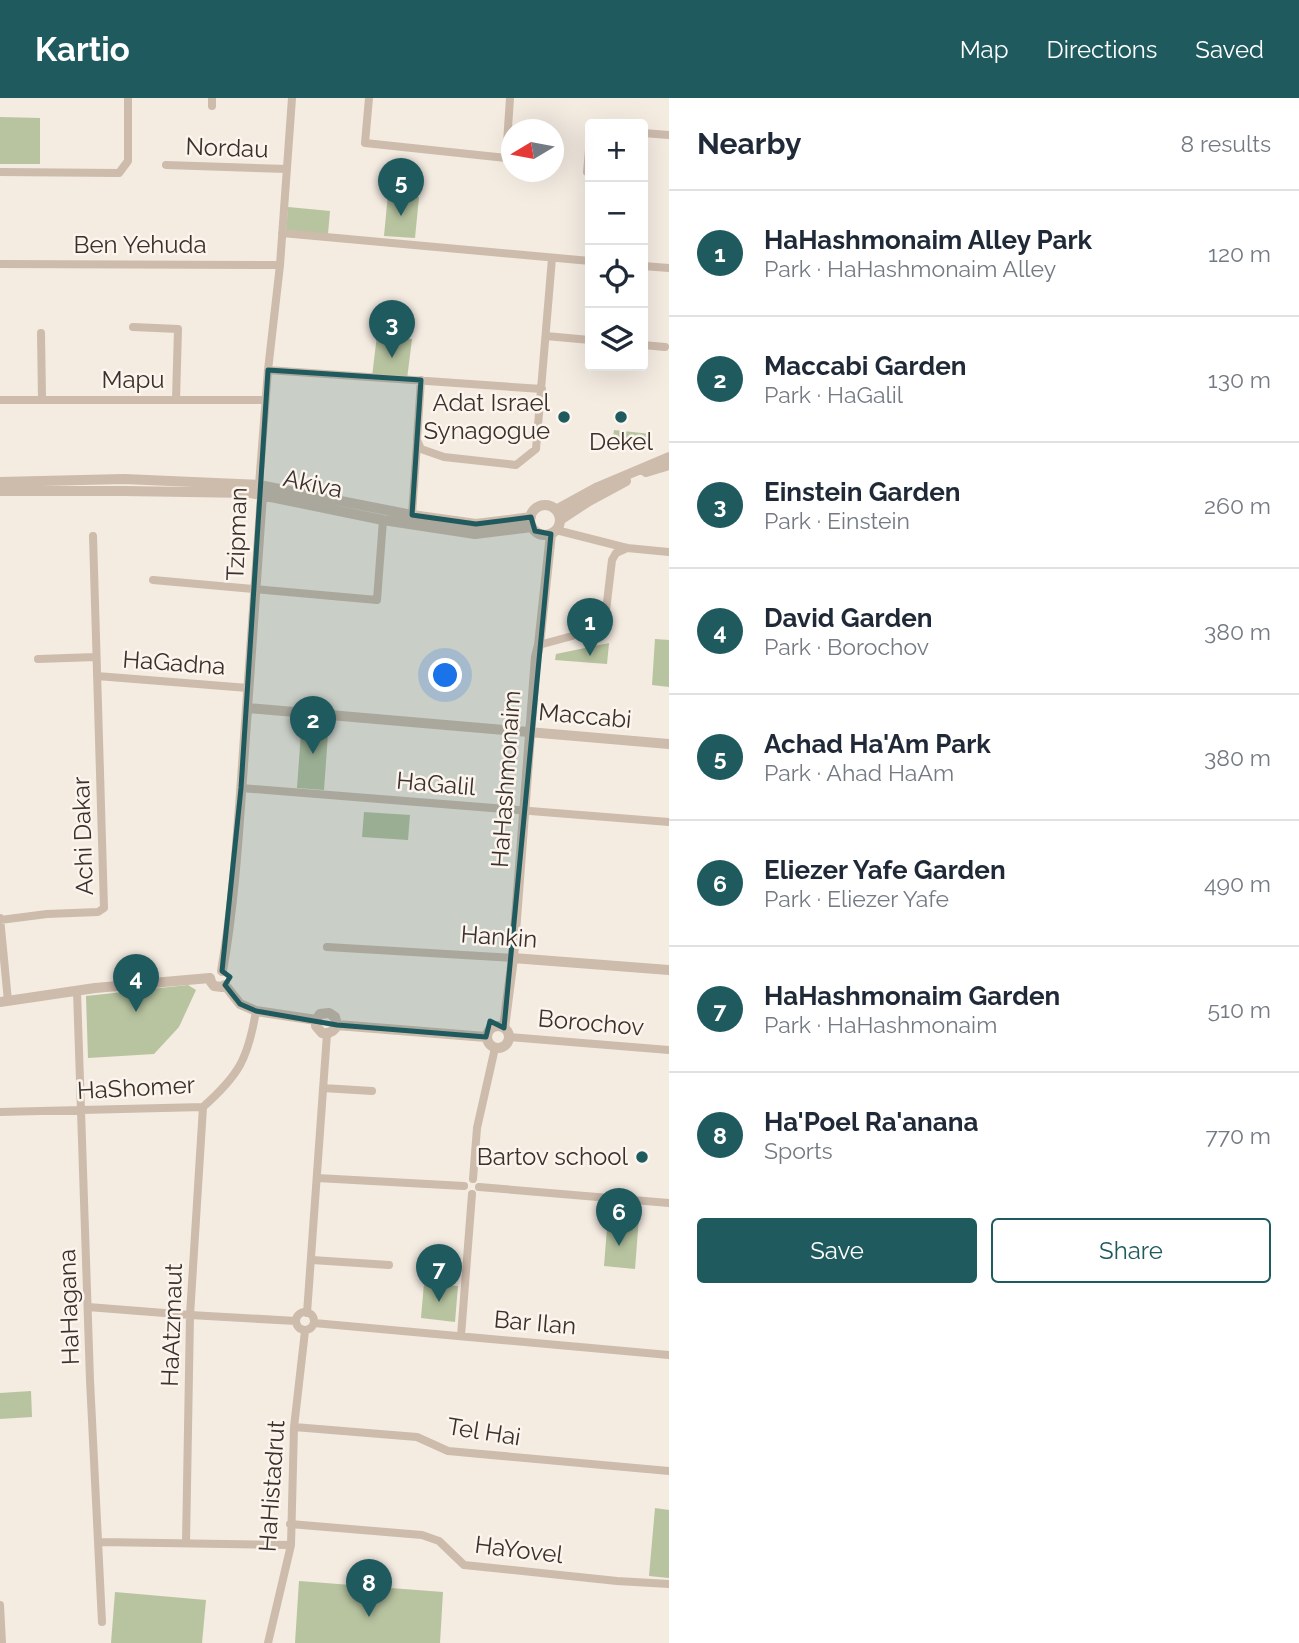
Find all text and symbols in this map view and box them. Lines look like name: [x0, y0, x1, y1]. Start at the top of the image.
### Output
text: Kartio: [35, 30, 130, 69]
text: Map: [960, 35, 1009, 64]
text: Directions: [1047, 35, 1157, 64]
text: Saved: [1195, 35, 1264, 64]
north arrow: [501, 119, 564, 182]
map controls: [585, 119, 648, 371]
button: +: [585, 119, 648, 182]
text: Nearby: [697, 126, 801, 161]
text: 8 results: [1180, 130, 1271, 157]
street label: Nordau: [185, 132, 269, 163]
pin: 5: [378, 158, 424, 216]
button: −: [585, 182, 648, 245]
text: HaHashmonaim Alley Park: [764, 225, 1092, 255]
street label: Ben Yehuda: [73, 230, 207, 259]
text: 1: [714, 240, 726, 267]
text: 120 m: [1208, 240, 1271, 267]
button: locate: [585, 245, 648, 308]
text: Park · HaHashmonaim Alley: [764, 255, 1056, 282]
pin: 3: [369, 300, 415, 358]
button: layers: [585, 308, 648, 371]
text: Maccabi Garden: [764, 351, 966, 381]
street label: Mapu: [101, 365, 165, 394]
text: 2: [714, 366, 726, 393]
text: 130 m: [1208, 366, 1271, 393]
text: Park · HaGalil: [764, 381, 903, 408]
place label: Adat Israel Synagogue: [423, 388, 550, 445]
marker: Adat Israel Synagogue: [556, 409, 572, 425]
marker: Dekel: [613, 409, 629, 425]
place label: Dekel: [589, 427, 653, 456]
street label: Akiva: [281, 463, 345, 504]
text: Einstein Garden: [764, 477, 960, 507]
street label: Tzipman: [220, 487, 253, 581]
text: 3: [714, 492, 726, 519]
text: 260 m: [1204, 492, 1271, 519]
text: Park · Einstein: [764, 507, 910, 534]
pin: 1: [567, 598, 613, 656]
text: David Garden: [764, 603, 933, 633]
text: 4: [713, 618, 727, 645]
text: 380 m: [1204, 618, 1271, 645]
text: Park · Borochov: [764, 633, 929, 660]
street label: HaGadna: [122, 644, 226, 681]
your location: [428, 658, 462, 692]
street label: HaHashmonaim: [485, 689, 526, 869]
pin: 2: [290, 696, 336, 754]
street label: Maccabi: [537, 697, 633, 734]
text: Achad Ha'Am Park: [764, 729, 991, 759]
text: 5: [714, 744, 726, 771]
text: 380 m: [1204, 744, 1271, 771]
text: Park · Ahad HaAm: [764, 759, 954, 786]
street label: HaGalil: [395, 766, 477, 801]
street label: Achi Dakar: [66, 776, 99, 896]
text: Eliezer Yafe Garden: [764, 855, 1006, 885]
text: 6: [713, 870, 727, 897]
text: 490 m: [1204, 870, 1271, 897]
text: Park · Eliezer Yafe: [764, 885, 949, 912]
street label: Hankin: [460, 919, 538, 954]
pin: 4: [113, 954, 159, 1012]
text: HaHashmonaim Garden: [764, 981, 1060, 1011]
text: 7: [714, 996, 726, 1023]
text: 510 m: [1208, 996, 1271, 1023]
street label: Borochov: [537, 1003, 645, 1042]
text: Park · HaHashmonaim: [764, 1011, 997, 1038]
street label: HaShomer: [76, 1070, 196, 1105]
text: Ha'Poel Ra'anana: [764, 1107, 978, 1137]
text: 8: [713, 1122, 727, 1149]
text: 770 m: [1205, 1122, 1271, 1149]
text: Sports: [764, 1137, 833, 1164]
place label: Bartov school: [477, 1142, 628, 1171]
marker: Bartov school: [634, 1149, 650, 1165]
pin: 6: [596, 1188, 642, 1246]
button: Save: [697, 1218, 977, 1283]
button: Share: [991, 1218, 1271, 1283]
pin: 7: [416, 1244, 462, 1302]
street label: HaHagana: [52, 1248, 85, 1366]
street label: HaAtzmaut: [155, 1263, 188, 1387]
street label: Bar Ilan: [493, 1304, 577, 1341]
street label: Tel Hai: [445, 1411, 523, 1452]
street label: HaHistadrut: [252, 1419, 291, 1553]
street label: HaYovel: [473, 1530, 565, 1569]
pin: 8: [346, 1559, 392, 1617]

